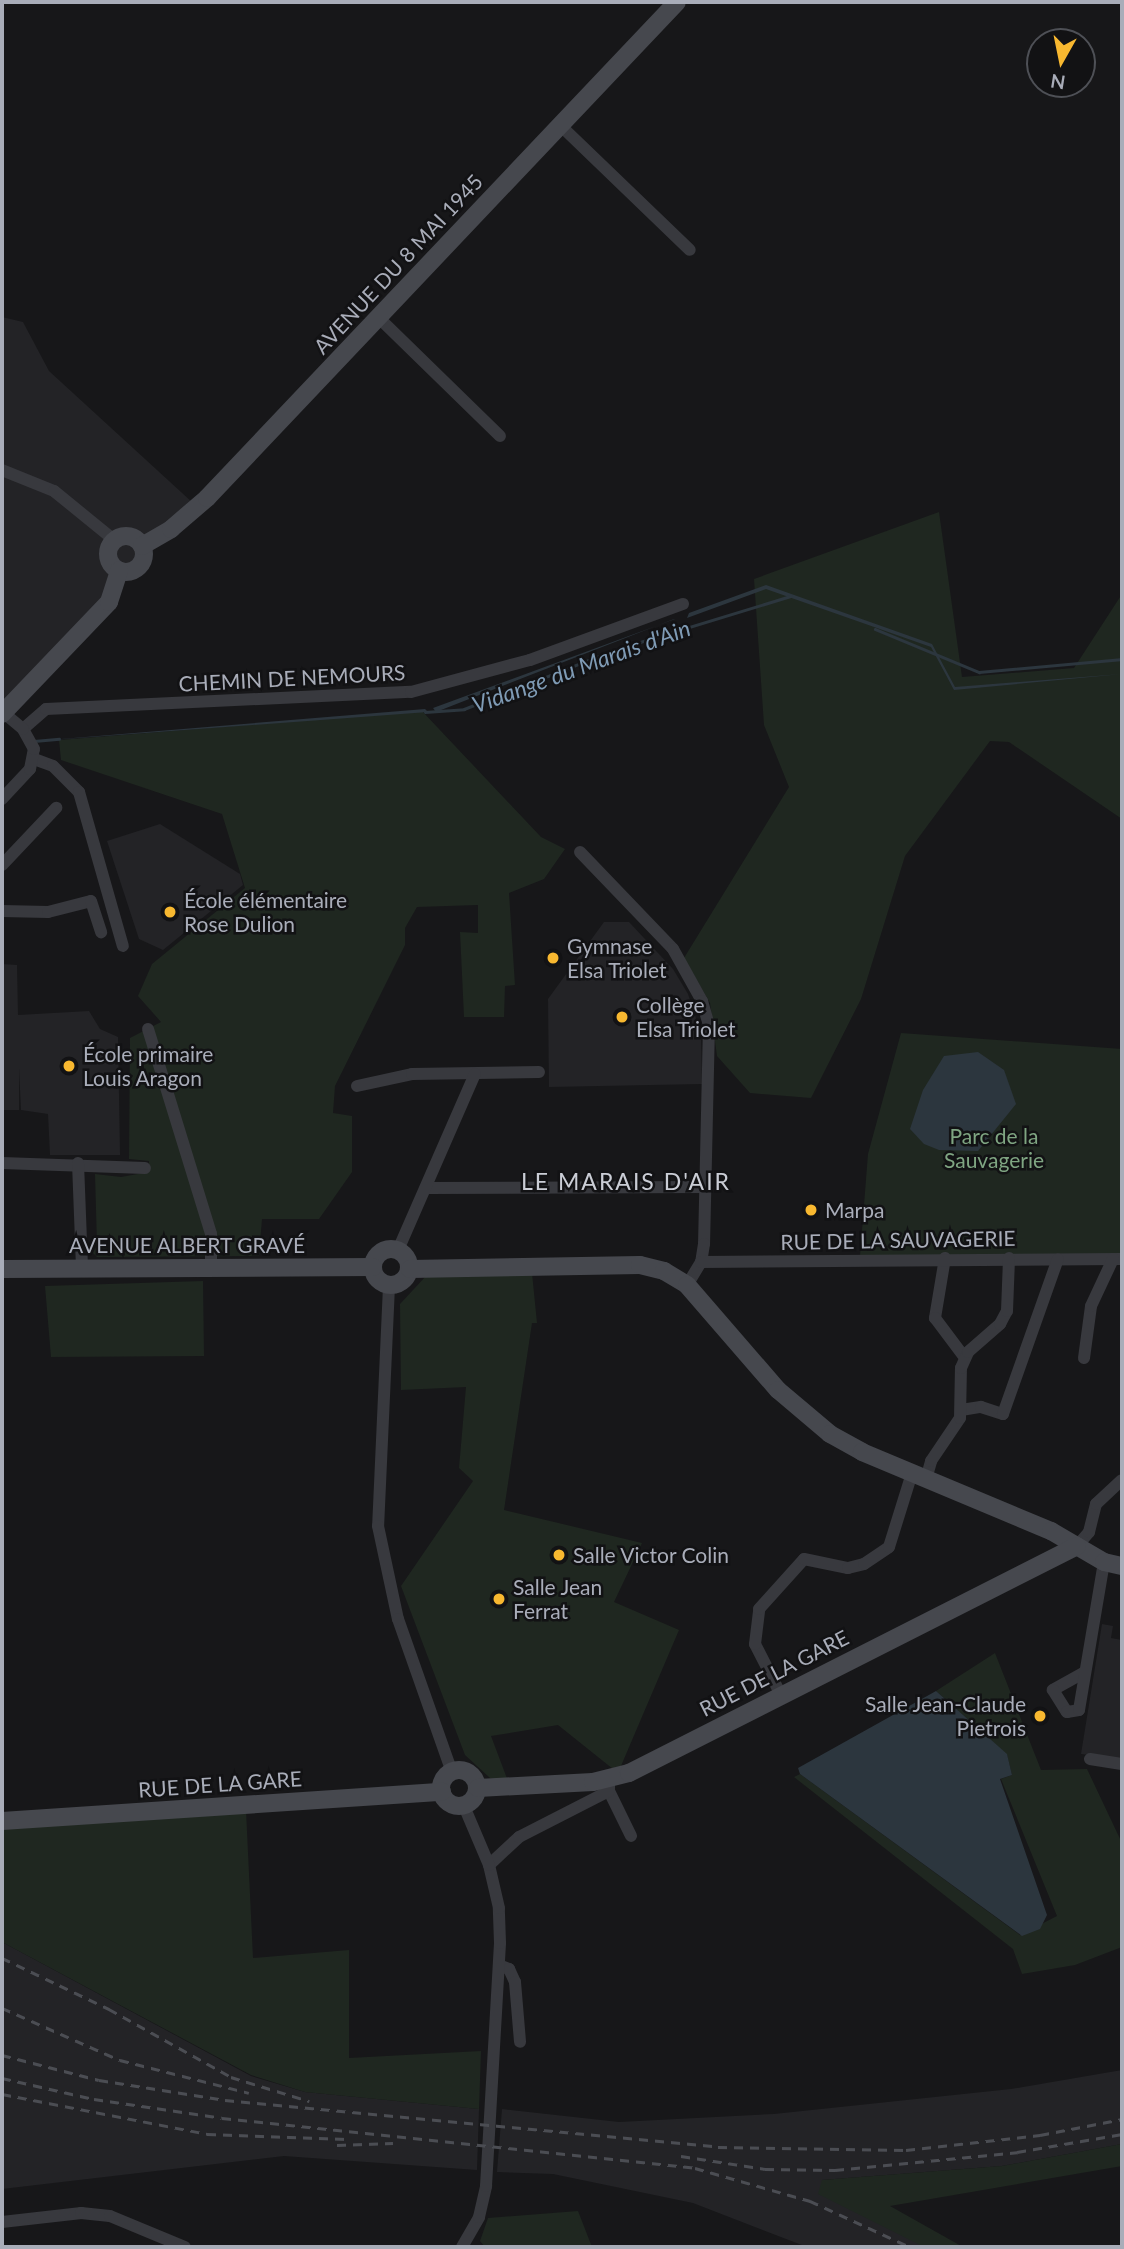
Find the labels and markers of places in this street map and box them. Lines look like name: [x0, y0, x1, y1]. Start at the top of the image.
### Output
place label: École élémentaire Rose Dulion: [184, 887, 347, 937]
marker: École élémentaire Rose Dulion: [162, 904, 178, 920]
place label: Gymnase Elsa Triolet: [567, 933, 667, 983]
marker: Gymnase Elsa Triolet: [545, 950, 561, 966]
place label: Collège Elsa Triolet: [636, 992, 736, 1042]
marker: Collège Elsa Triolet: [614, 1009, 630, 1025]
place label: École primaire Louis Aragon: [83, 1041, 213, 1091]
marker: École primaire Louis Aragon: [61, 1058, 77, 1074]
place label: Marpa: [825, 1197, 884, 1223]
marker: Marpa: [803, 1202, 819, 1218]
place label: Salle Victor Colin: [573, 1542, 730, 1568]
marker: Salle Victor Colin: [551, 1547, 567, 1563]
place label: Salle Jean Ferrat: [513, 1574, 603, 1624]
marker: Salle Jean Ferrat: [491, 1591, 507, 1607]
place label: Salle Jean-Claude Pietrois: [864, 1691, 1026, 1741]
marker: Salle Jean-Claude Pietrois: [1032, 1708, 1048, 1724]

